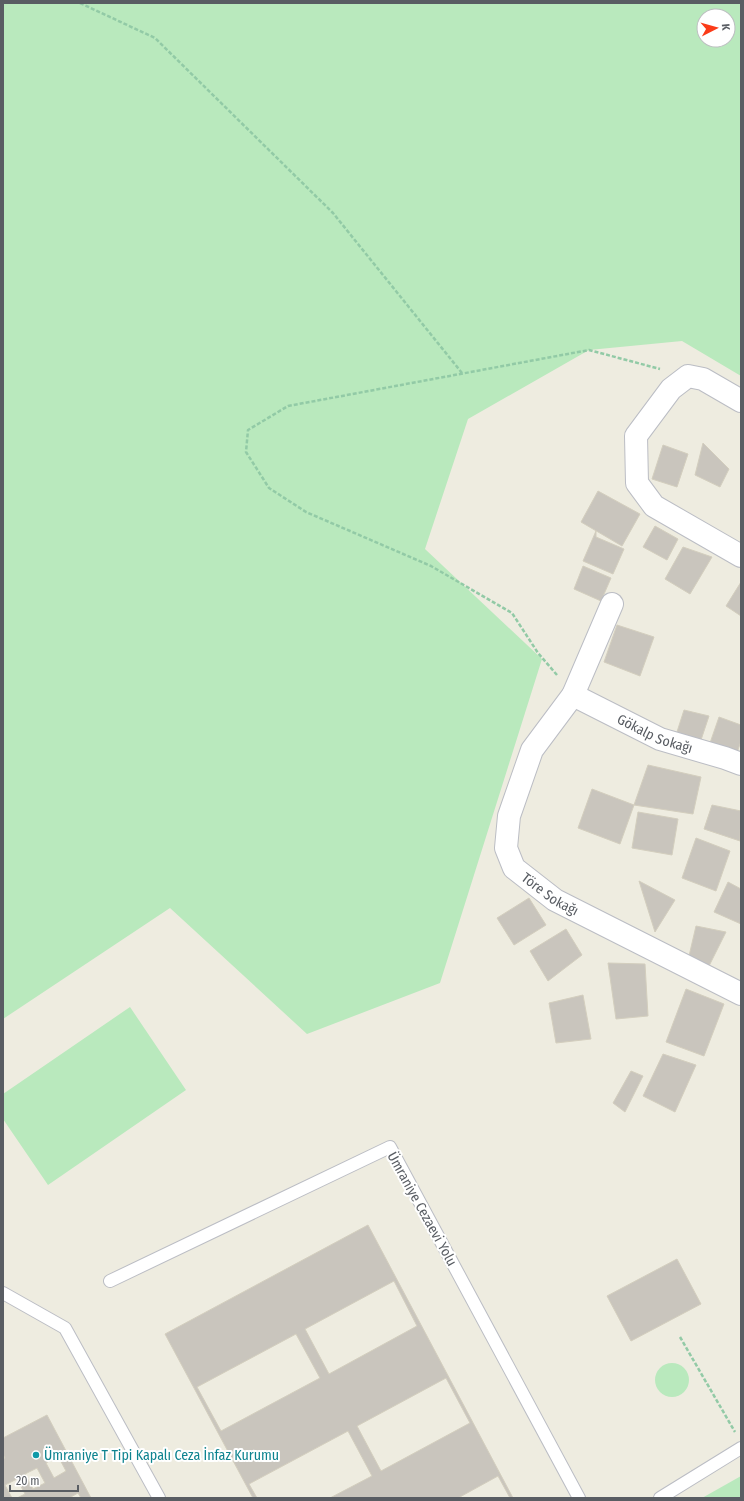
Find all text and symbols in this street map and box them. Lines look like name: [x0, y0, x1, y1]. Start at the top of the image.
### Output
north arrow: [696, 8, 736, 48]
text: K: [719, 23, 732, 31]
street label: Gökalp Sokağı: [614, 710, 695, 757]
street label: Töre Sokağı: [518, 869, 582, 919]
street label: Ümraniye Cezaevi Yolu: [384, 1148, 461, 1269]
place label: Ümraniye T Tipi Kapalı Ceza İnfaz Kurumu: [44, 1446, 279, 1464]
marker: Ümraniye T Tipi Kapalı Ceza İnfaz Kurumu: [31, 1450, 41, 1460]
scale bar: [10, 1467, 78, 1493]
text: 20 m: [16, 1474, 40, 1488]

